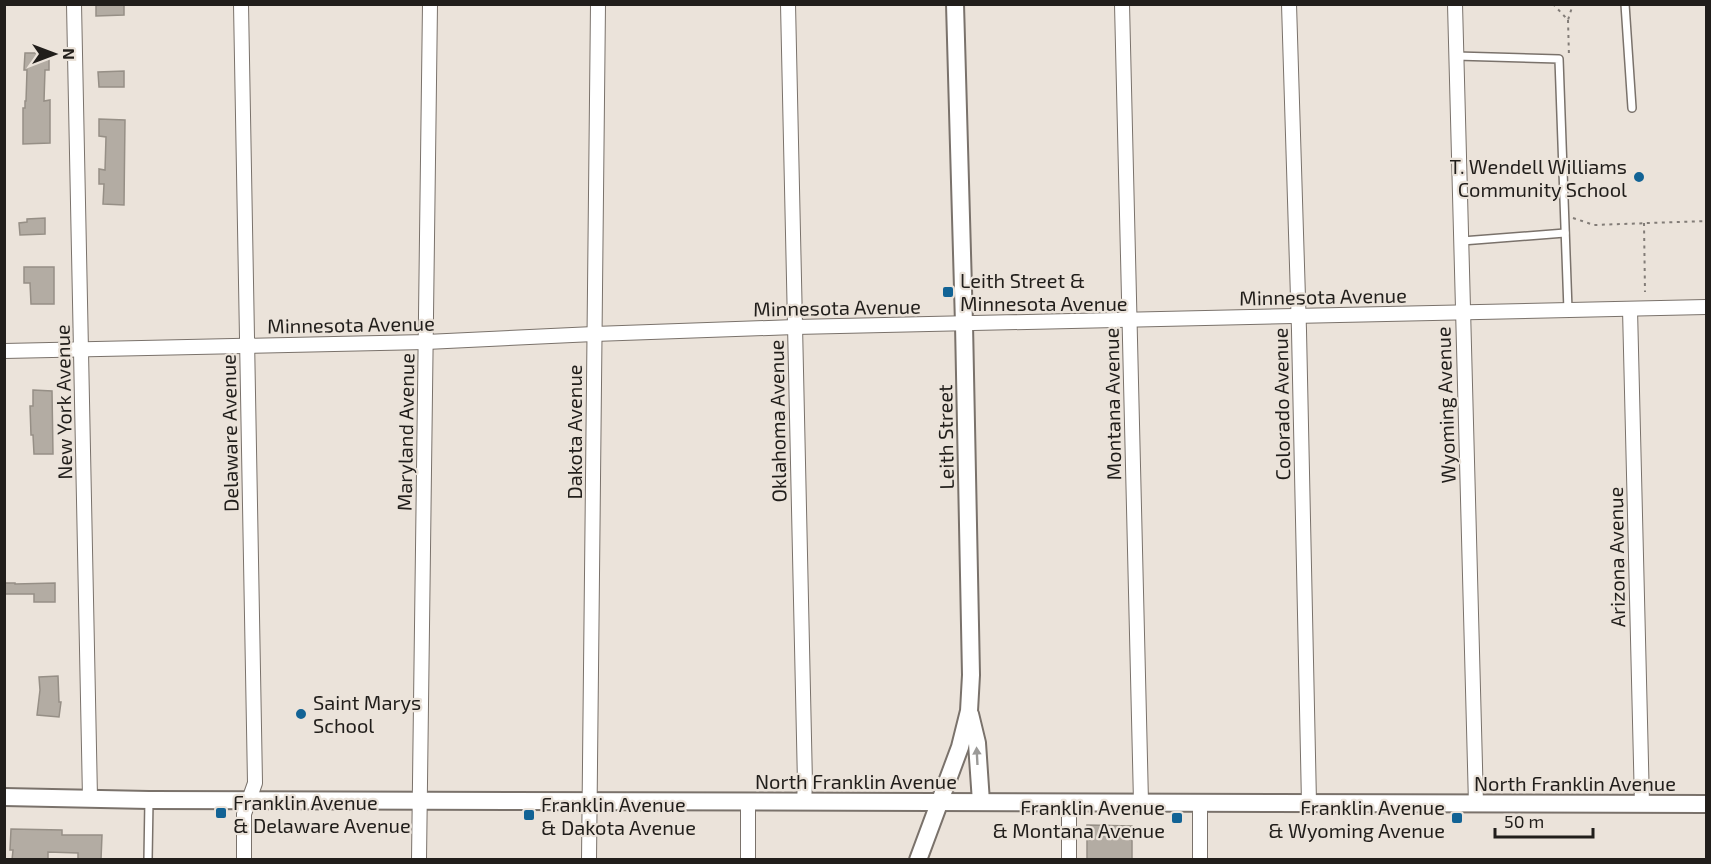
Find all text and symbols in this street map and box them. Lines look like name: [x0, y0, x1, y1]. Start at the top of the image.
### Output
north arrow: [24, 24, 84, 84]
text: N: [60, 48, 79, 60]
place label: T. Wendell Williams Community School: [1450, 154, 1627, 201]
marker: T. Wendell Williams Community School: [1632, 170, 1646, 184]
place label: Leith Street & Minnesota Avenue: [960, 268, 1128, 315]
street label: Minnesota Avenue: [1239, 283, 1407, 309]
marker: Leith Street & Minnesota Avenue: [941, 285, 955, 299]
street label: Minnesota Avenue: [753, 294, 921, 320]
street label: Minnesota Avenue: [267, 311, 435, 337]
street label: New York Avenue: [50, 324, 76, 480]
street label: Wyoming Avenue: [1430, 326, 1460, 484]
street label: Montana Avenue: [1099, 327, 1125, 481]
street label: Colorado Avenue: [1268, 327, 1294, 481]
street label: Oklahoma Avenue: [764, 339, 790, 503]
street label: Maryland Avenue: [392, 353, 418, 511]
street label: Delaware Avenue: [216, 354, 242, 512]
street label: Dakota Avenue: [562, 364, 586, 500]
street label: Leith Street: [932, 384, 958, 490]
street label: Arizona Avenue: [1603, 487, 1629, 627]
place label: Saint Marys School: [313, 690, 421, 737]
marker: Saint Marys School: [294, 707, 308, 721]
one-way arrow: [973, 747, 982, 766]
street label: North Franklin Avenue: [755, 769, 957, 793]
street label: North Franklin Avenue: [1474, 771, 1676, 795]
place label: Franklin Avenue & Delaware Avenue: [233, 790, 411, 837]
place label: Franklin Avenue & Dakota Avenue: [541, 792, 696, 839]
place label: Franklin Avenue & Montana Avenue: [992, 795, 1165, 842]
place label: Franklin Avenue & Wyoming Avenue: [1268, 795, 1445, 842]
scale bar: [1495, 801, 1592, 839]
marker: Franklin Avenue & Delaware Avenue: [214, 806, 228, 820]
marker: Franklin Avenue & Dakota Avenue: [522, 808, 536, 822]
text: 50 m: [1504, 810, 1544, 832]
marker: Franklin Avenue & Montana Avenue: [1170, 811, 1184, 825]
marker: Franklin Avenue & Wyoming Avenue: [1450, 811, 1464, 825]

